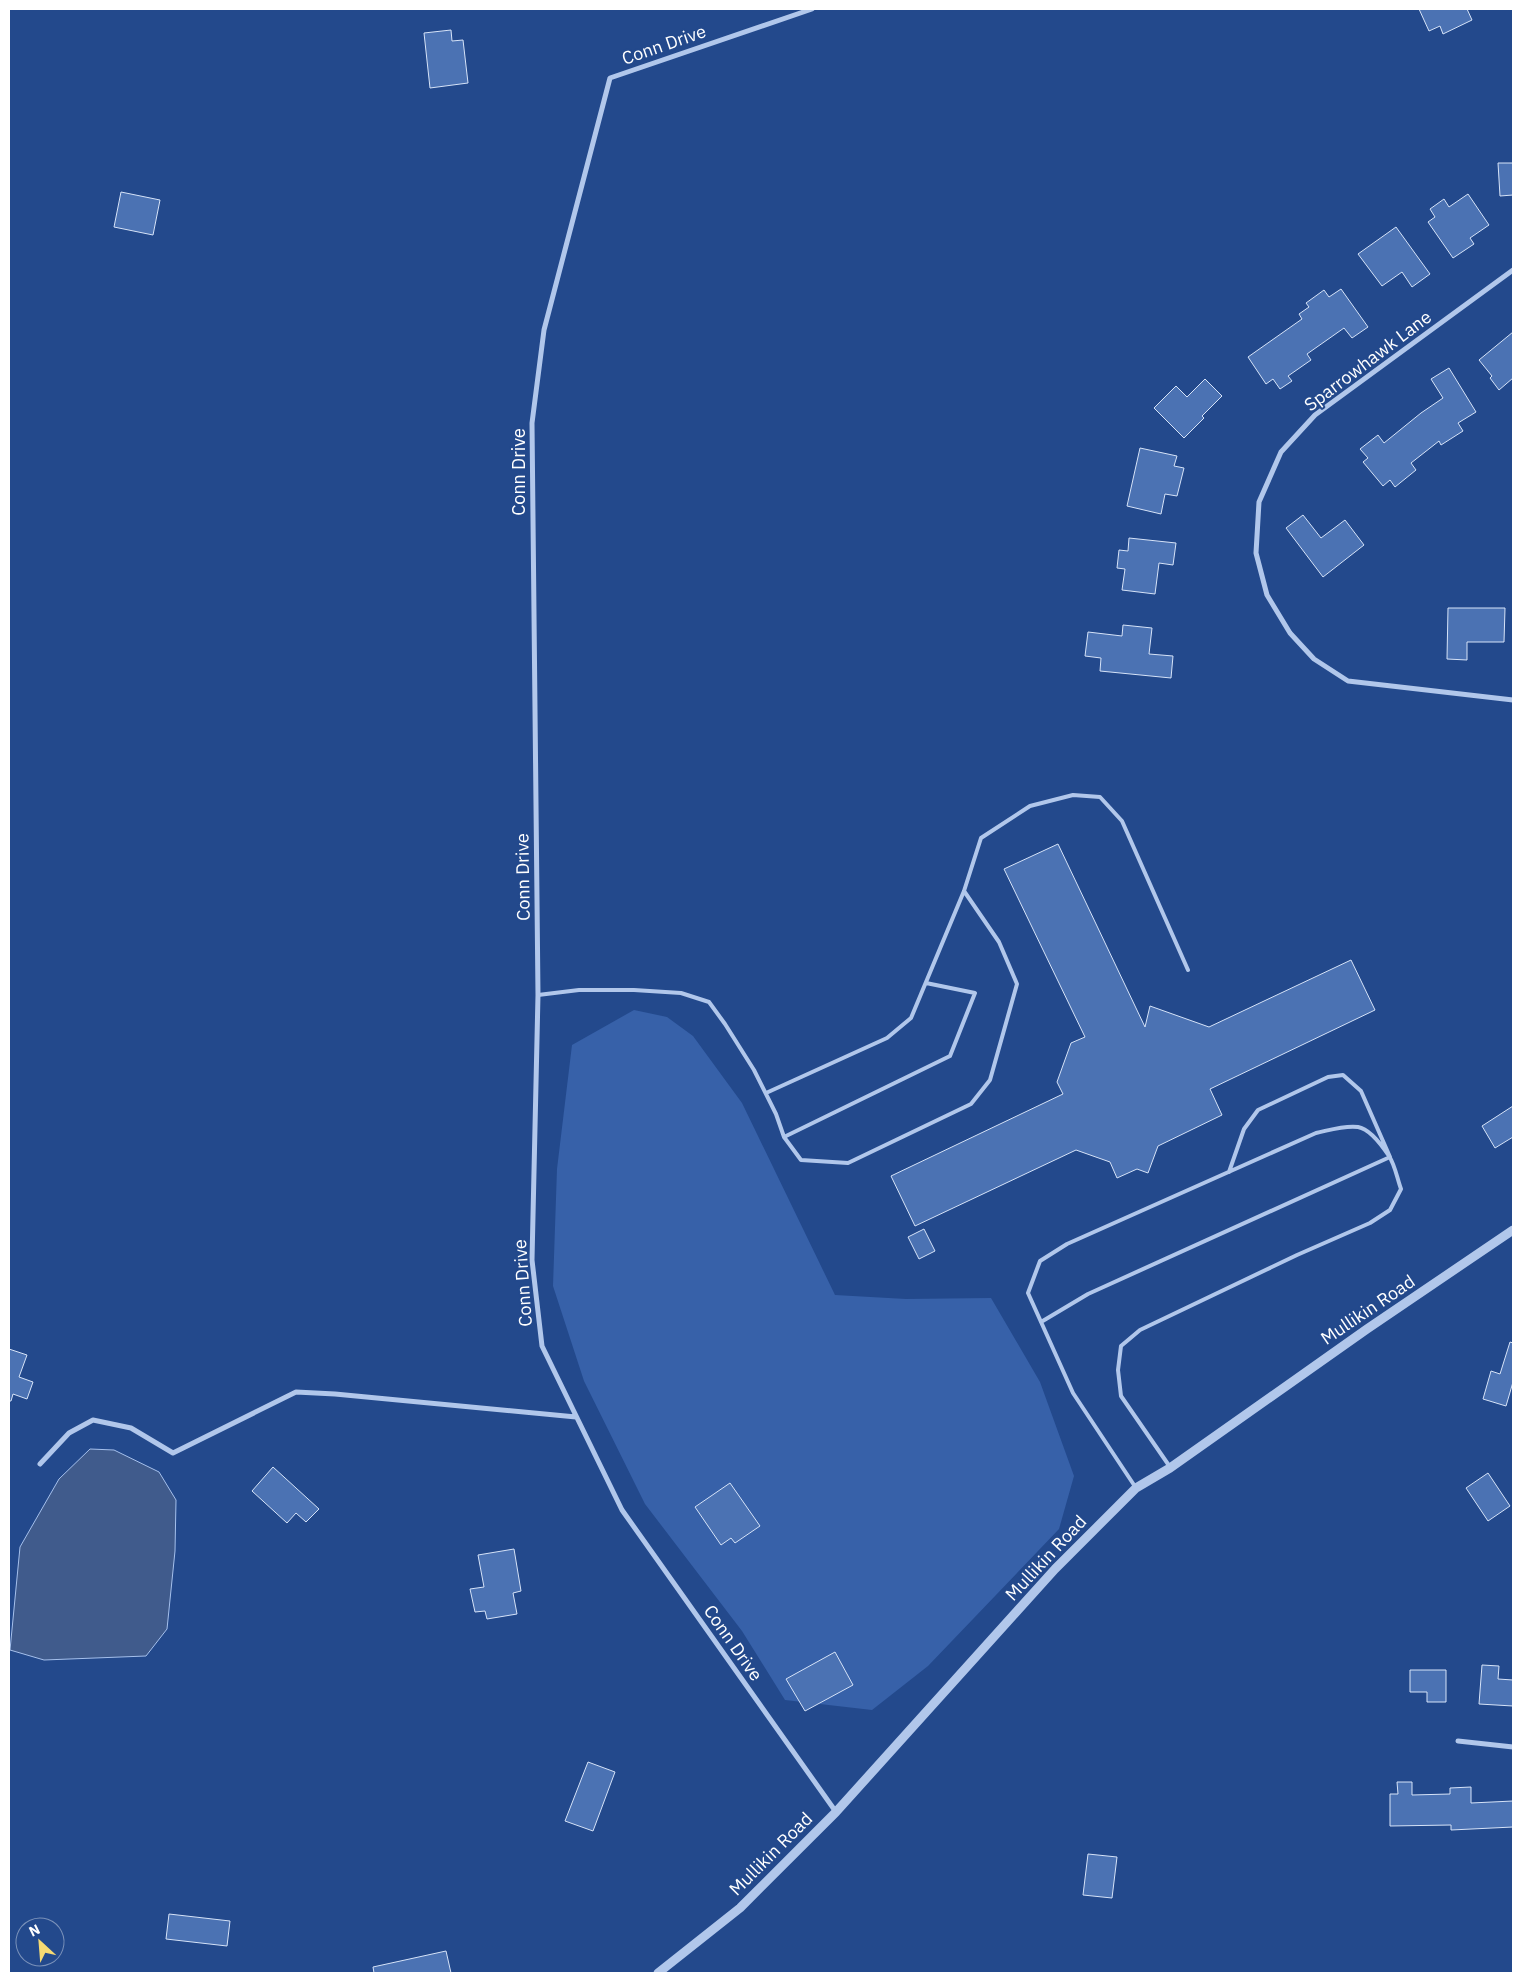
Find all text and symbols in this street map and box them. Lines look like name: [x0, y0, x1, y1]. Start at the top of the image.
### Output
street label: Conn Drive: [619, 19, 709, 70]
street label: Sparrowhawk Lane: [1299, 305, 1436, 416]
street label: Conn Drive: [507, 428, 530, 516]
street label: Conn Drive: [510, 833, 535, 921]
street label: Conn Drive: [508, 1238, 537, 1328]
street label: Mullikin Road: [1316, 1270, 1419, 1350]
street label: Mullikin Road: [1000, 1510, 1091, 1605]
street label: Conn Drive: [699, 1600, 768, 1685]
street label: Mullikin Road: [724, 1807, 817, 1900]
north arrow: [15, 1917, 65, 1967]
text: N: [26, 1920, 43, 1941]

